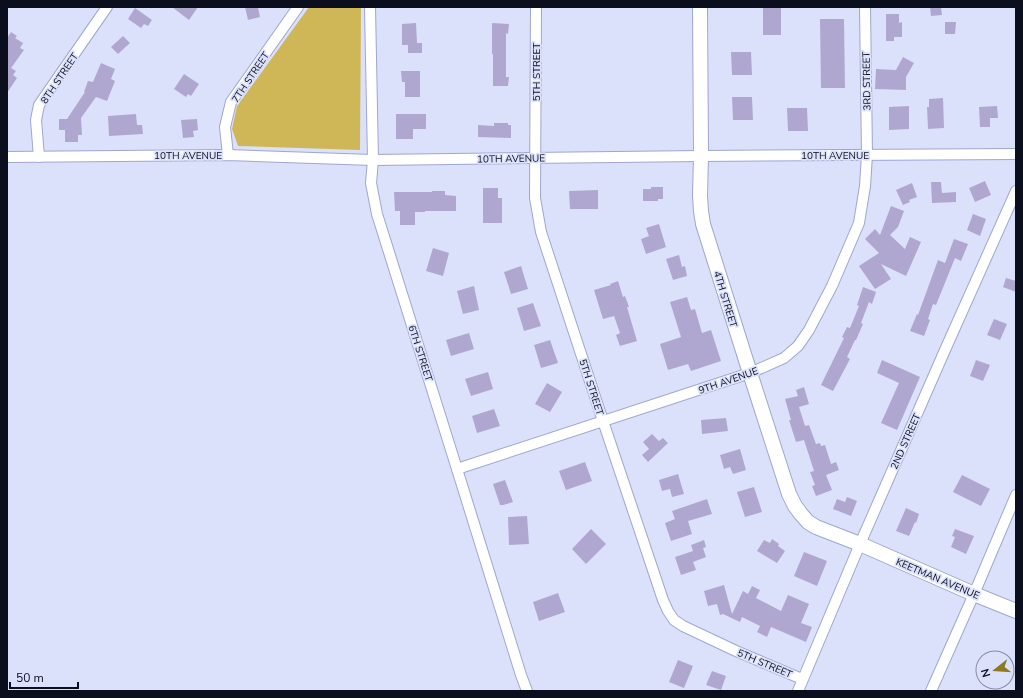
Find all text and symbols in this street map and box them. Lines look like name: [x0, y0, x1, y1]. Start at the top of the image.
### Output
street label: 5TH STREET: [530, 43, 544, 101]
street label: 7TH STREET: [229, 49, 273, 106]
street label: 8TH STREET: [38, 50, 82, 107]
street label: 3RD STREET: [859, 51, 875, 111]
street label: 10TH AVENUE: [154, 149, 222, 163]
street label: 10TH AVENUE: [801, 149, 869, 163]
street label: 10TH AVENUE: [477, 151, 545, 167]
street label: 4TH STREET: [710, 269, 740, 329]
street label: 6TH STREET: [404, 323, 436, 383]
street label: 5TH STREET: [575, 357, 607, 417]
street label: 9TH AVENUE: [697, 364, 760, 398]
street label: 2ND STREET: [887, 411, 924, 472]
street label: KEETMAN AVENUE: [894, 555, 982, 603]
street label: 5TH STREET: [735, 646, 794, 682]
north arrow: [975, 650, 1015, 690]
scale bar: [10, 664, 78, 690]
text: N: [978, 667, 994, 679]
text: 50 m: [16, 670, 44, 686]

